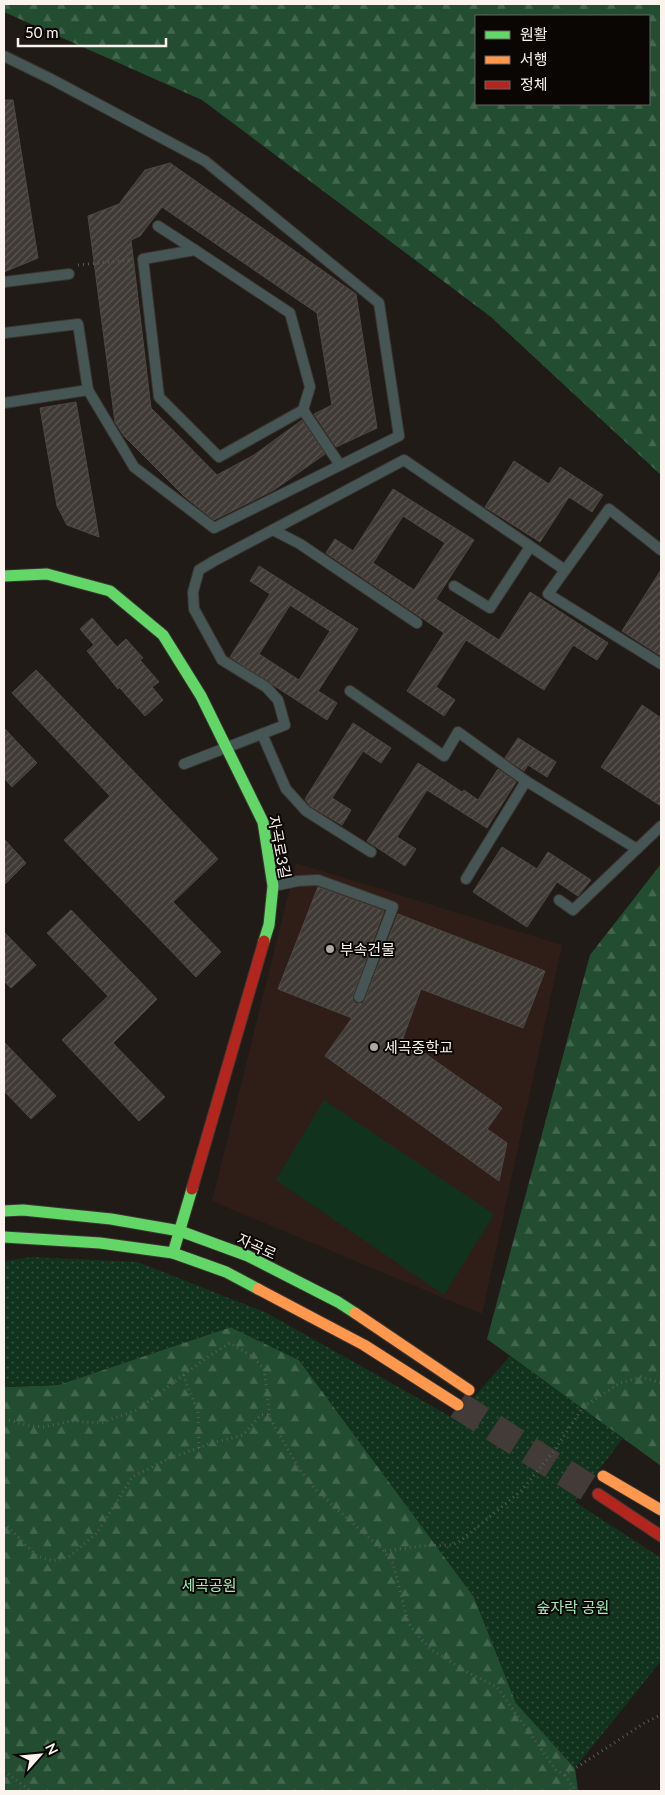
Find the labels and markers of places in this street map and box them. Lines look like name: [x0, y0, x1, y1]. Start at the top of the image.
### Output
place label: 부속건물: [340, 940, 395, 958]
marker: 부속건물: [324, 943, 336, 955]
place label: 세곡중학교: [384, 1038, 453, 1056]
marker: 세곡중학교: [368, 1041, 380, 1053]

